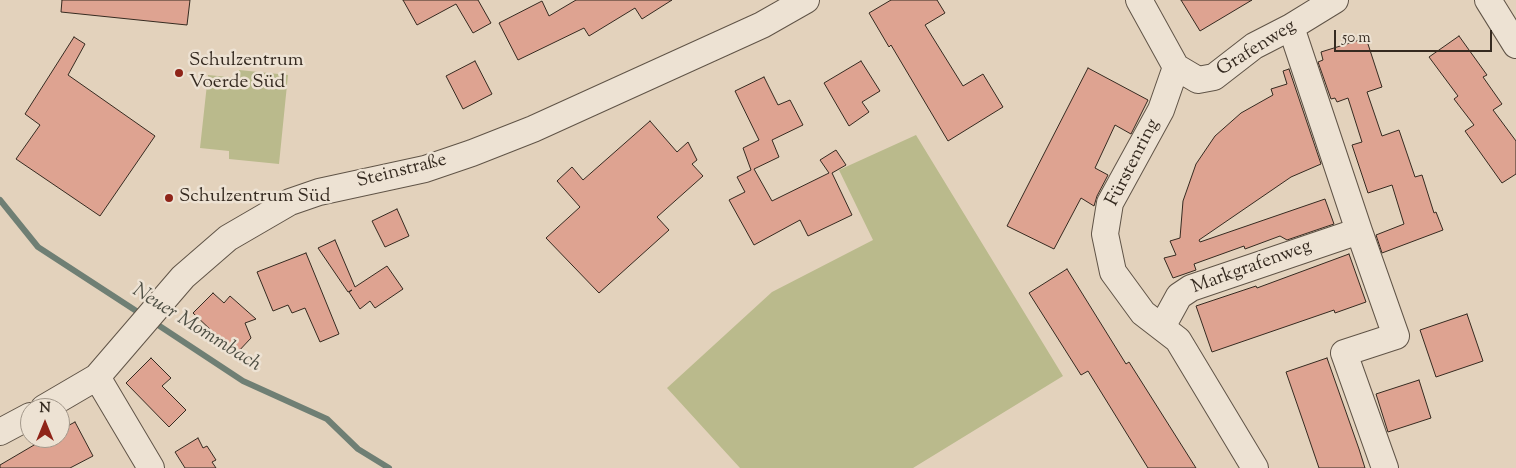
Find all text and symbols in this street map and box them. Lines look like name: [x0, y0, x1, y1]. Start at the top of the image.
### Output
street label: Grafenweg: [1213, 16, 1301, 82]
scale bar: [1336, 20, 1494, 52]
text: 50 m: [1342, 28, 1371, 49]
place label: Schulzentrum Voerde Süd: [189, 51, 303, 95]
marker: Schulzentrum Voerde Süd: [173, 67, 185, 79]
street label: Fürstenring: [1102, 116, 1166, 210]
street label: Steinstraße: [355, 150, 449, 194]
place label: Schulzentrum Süd: [179, 187, 330, 209]
marker: Schulzentrum Süd: [163, 192, 175, 204]
street label: Markgrafenweg: [1189, 236, 1315, 300]
water label: Neuer Mommbach: [127, 280, 265, 378]
north arrow: [20, 398, 70, 448]
text: N: [39, 399, 51, 419]

